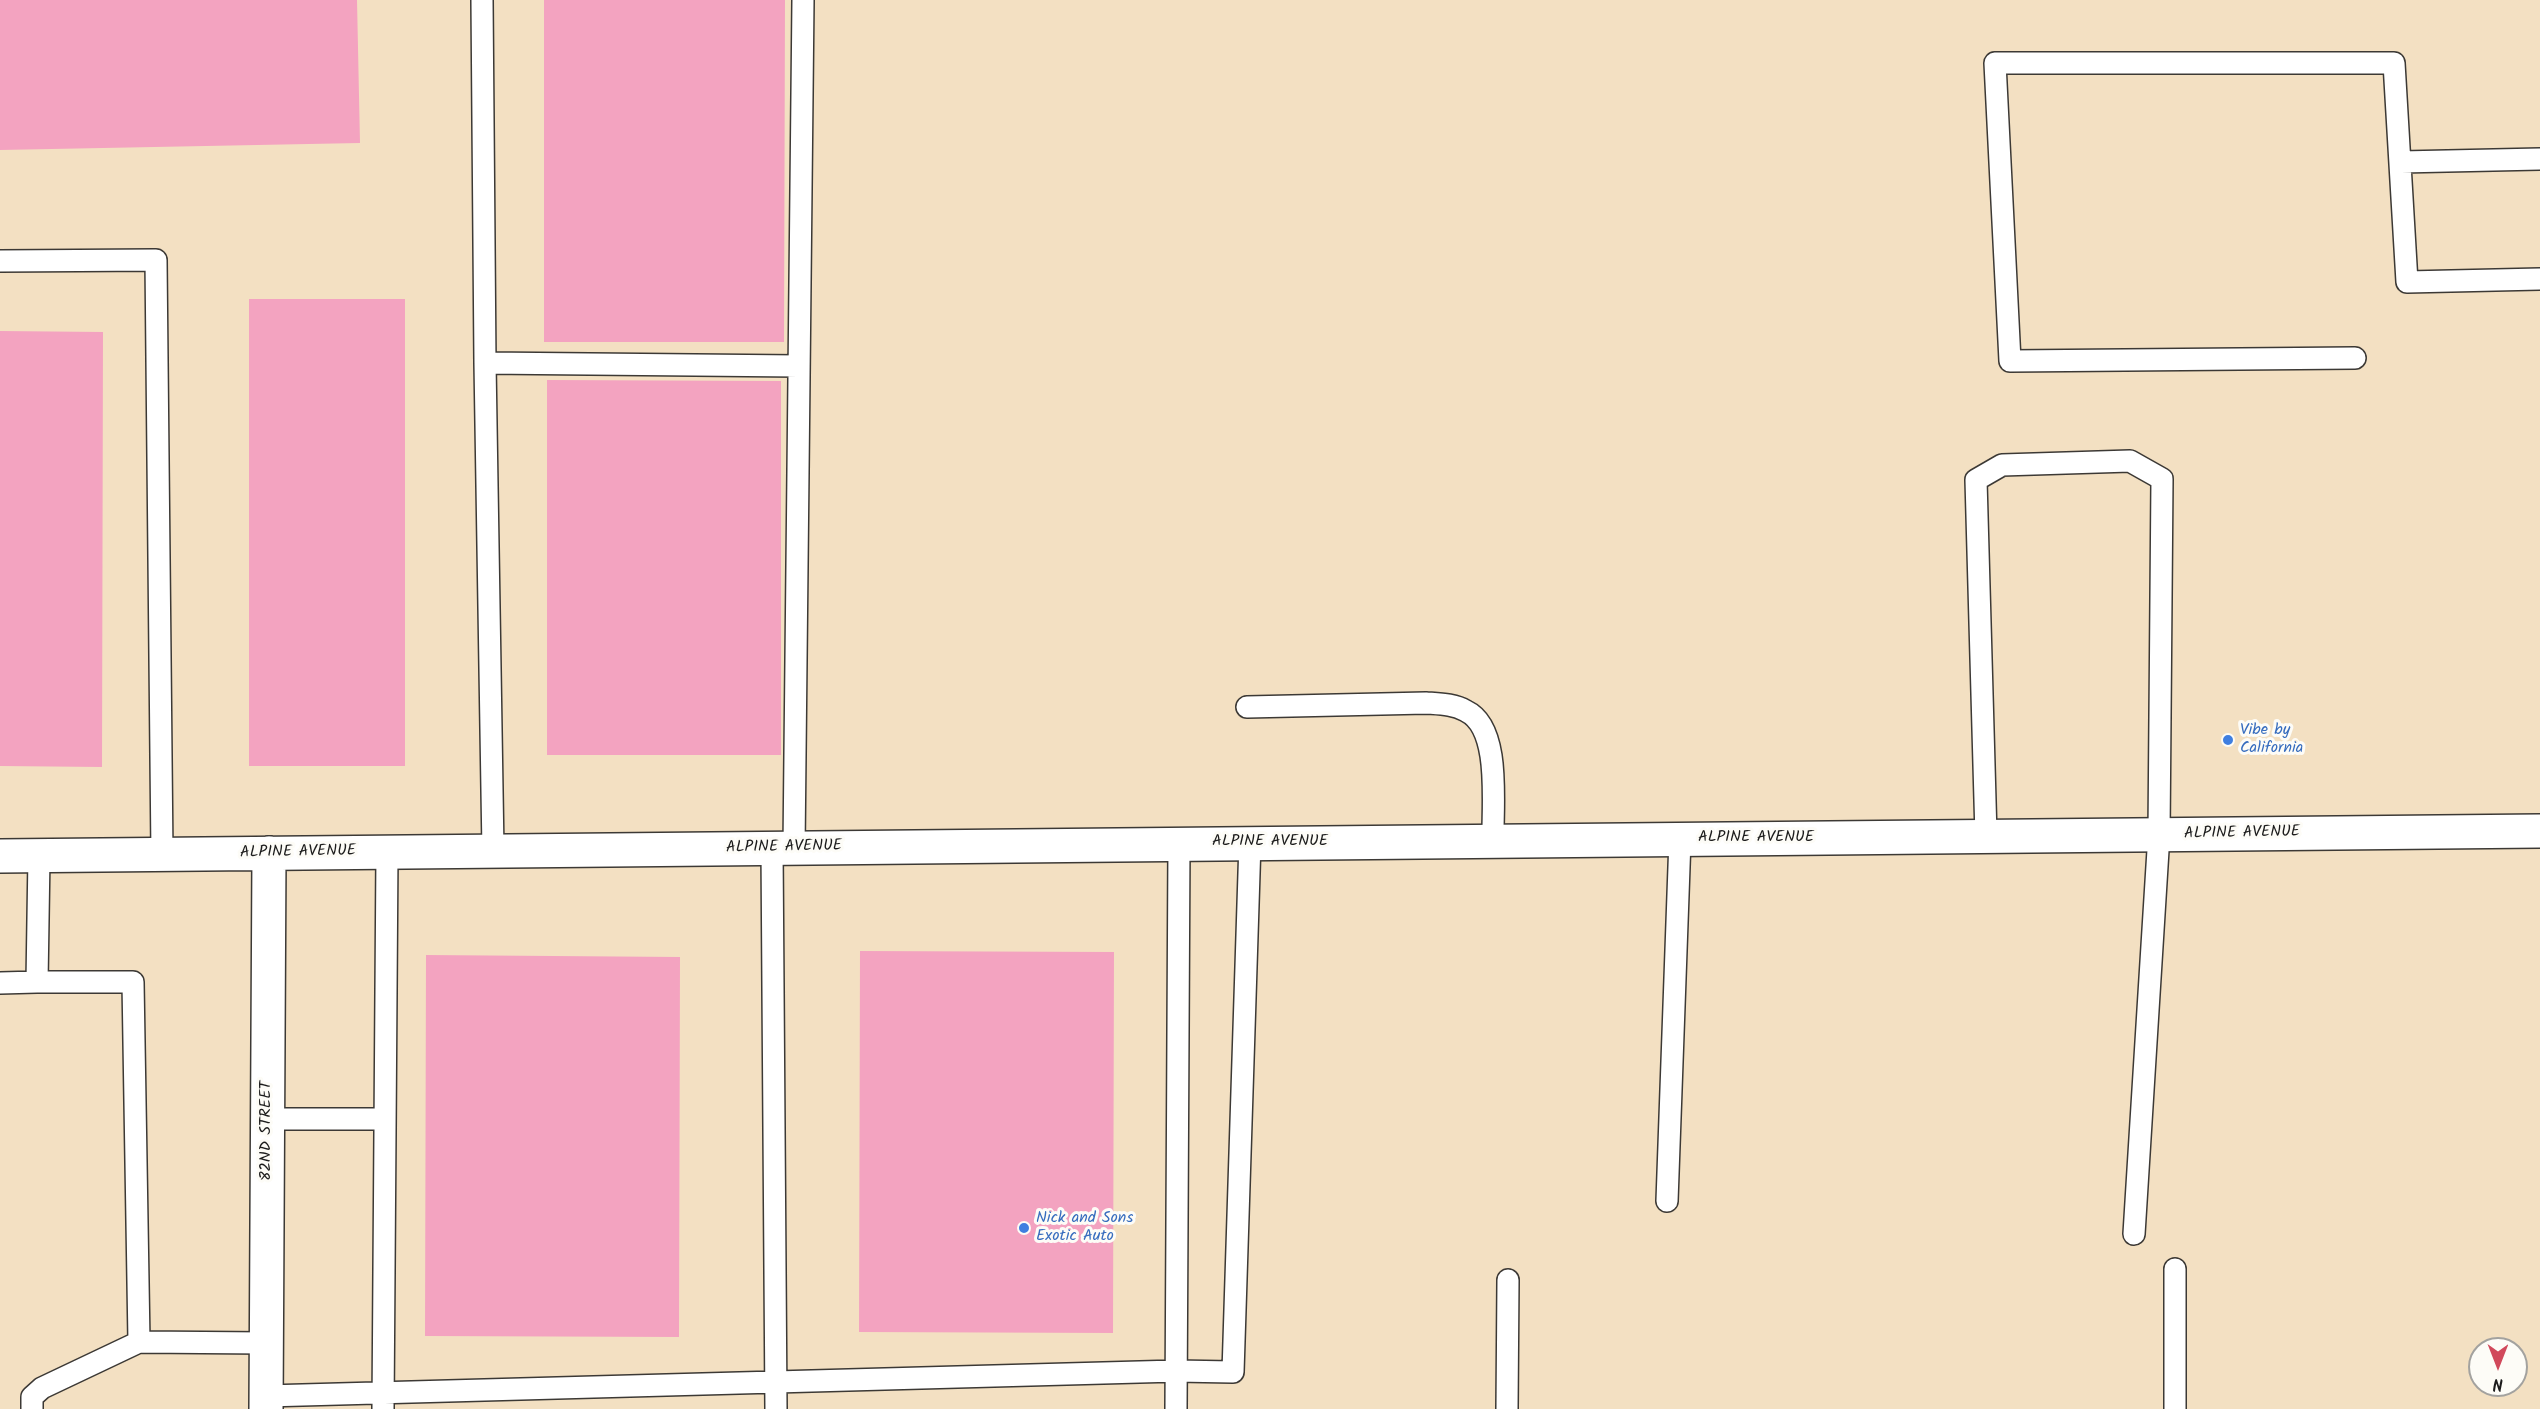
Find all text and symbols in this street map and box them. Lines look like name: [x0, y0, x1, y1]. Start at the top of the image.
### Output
place label: Vibe by California: [2240, 721, 2303, 759]
marker: Vibe by California: [2221, 733, 2235, 747]
street label: ALPINE AVENUE: [2184, 823, 2300, 845]
street label: ALPINE AVENUE: [1698, 828, 1814, 848]
street label: ALPINE AVENUE: [1212, 832, 1328, 852]
street label: ALPINE AVENUE: [726, 837, 842, 859]
street label: ALPINE AVENUE: [240, 842, 356, 864]
street label: 82ND STREET: [257, 1081, 277, 1181]
place label: Nick and Sons Exotic Auto: [1036, 1209, 1133, 1247]
marker: Nick and Sons Exotic Auto: [1017, 1221, 1031, 1235]
north arrow: [2468, 1337, 2528, 1397]
text: N: [2493, 1371, 2503, 1396]

